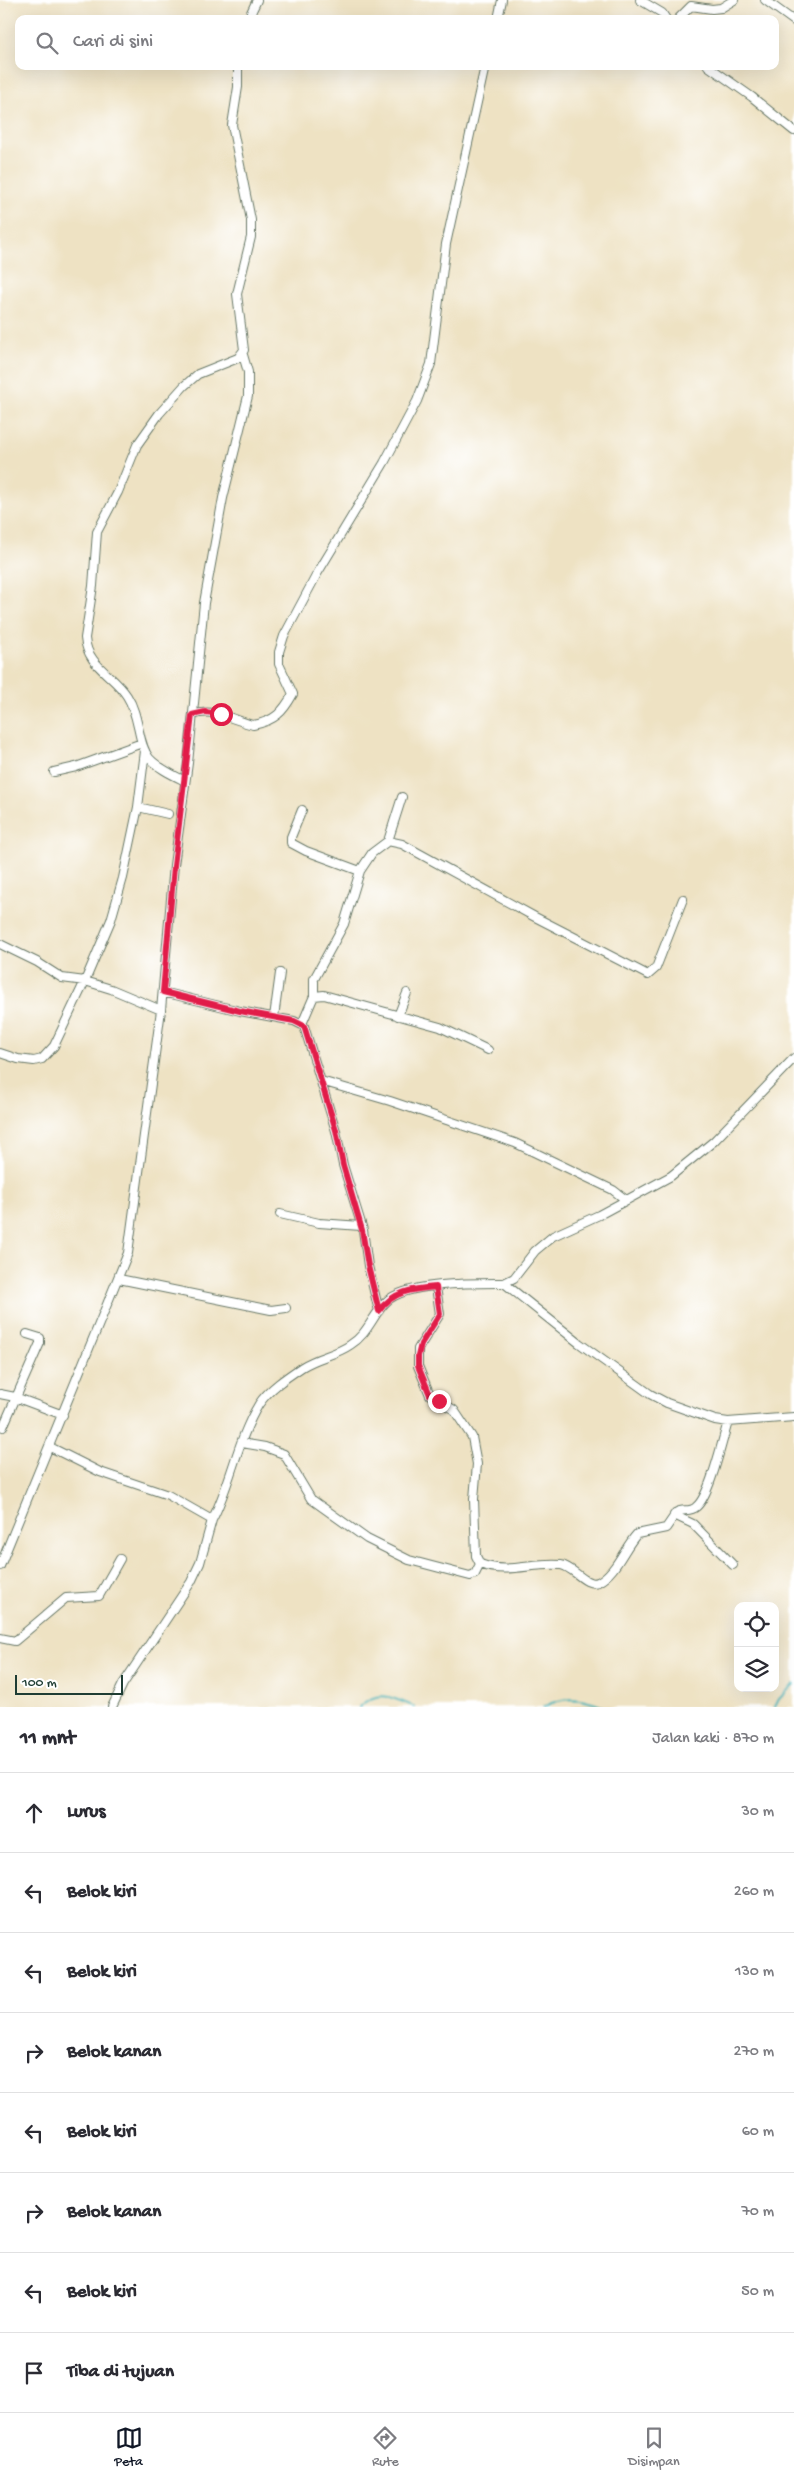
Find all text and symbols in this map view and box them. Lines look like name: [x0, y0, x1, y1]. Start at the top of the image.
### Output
search box: [15, 15, 779, 70]
icon: search: [33, 29, 61, 57]
text: Cari di sini: [73, 31, 153, 54]
route start: [210, 703, 233, 726]
route end: [428, 1390, 451, 1413]
map controls: [734, 1602, 779, 1692]
button: locate: [734, 1602, 779, 1647]
button: layers: [734, 1647, 779, 1692]
scale bar: [15, 1672, 122, 1695]
text: 100 m: [22, 1675, 57, 1692]
text: 11 mnt: [20, 1727, 75, 1752]
text: Jalan kaki · 870 m: [652, 1730, 774, 1749]
icon: ahead: [20, 1799, 48, 1827]
text: Lurus: [67, 1801, 106, 1824]
text: 30 m: [741, 1803, 774, 1822]
icon: left: [20, 1879, 48, 1907]
text: Belok kiri: [67, 1881, 137, 1904]
text: 260 m: [734, 1883, 774, 1902]
icon: left: [20, 1959, 48, 1987]
text: Belok kiri: [67, 1961, 137, 1984]
text: 130 m: [735, 1963, 774, 1982]
icon: right: [20, 2039, 48, 2067]
text: Belok kanan: [67, 2041, 161, 2064]
text: 270 m: [734, 2043, 774, 2062]
icon: left: [20, 2119, 48, 2147]
text: Belok kiri: [67, 2121, 137, 2144]
text: 60 m: [742, 2123, 774, 2142]
icon: right: [20, 2199, 48, 2227]
text: Belok kanan: [67, 2201, 161, 2224]
text: 70 m: [741, 2203, 774, 2222]
icon: left: [20, 2279, 48, 2307]
text: Belok kiri: [67, 2281, 137, 2304]
text: 50 m: [741, 2283, 774, 2302]
icon: arrive: [20, 2359, 48, 2387]
text: Tiba di tujuan: [67, 2361, 174, 2384]
tab: Peta: [114, 2424, 143, 2471]
tab: Rute: [371, 2424, 399, 2471]
tab: Disimpan: [628, 2424, 680, 2471]

